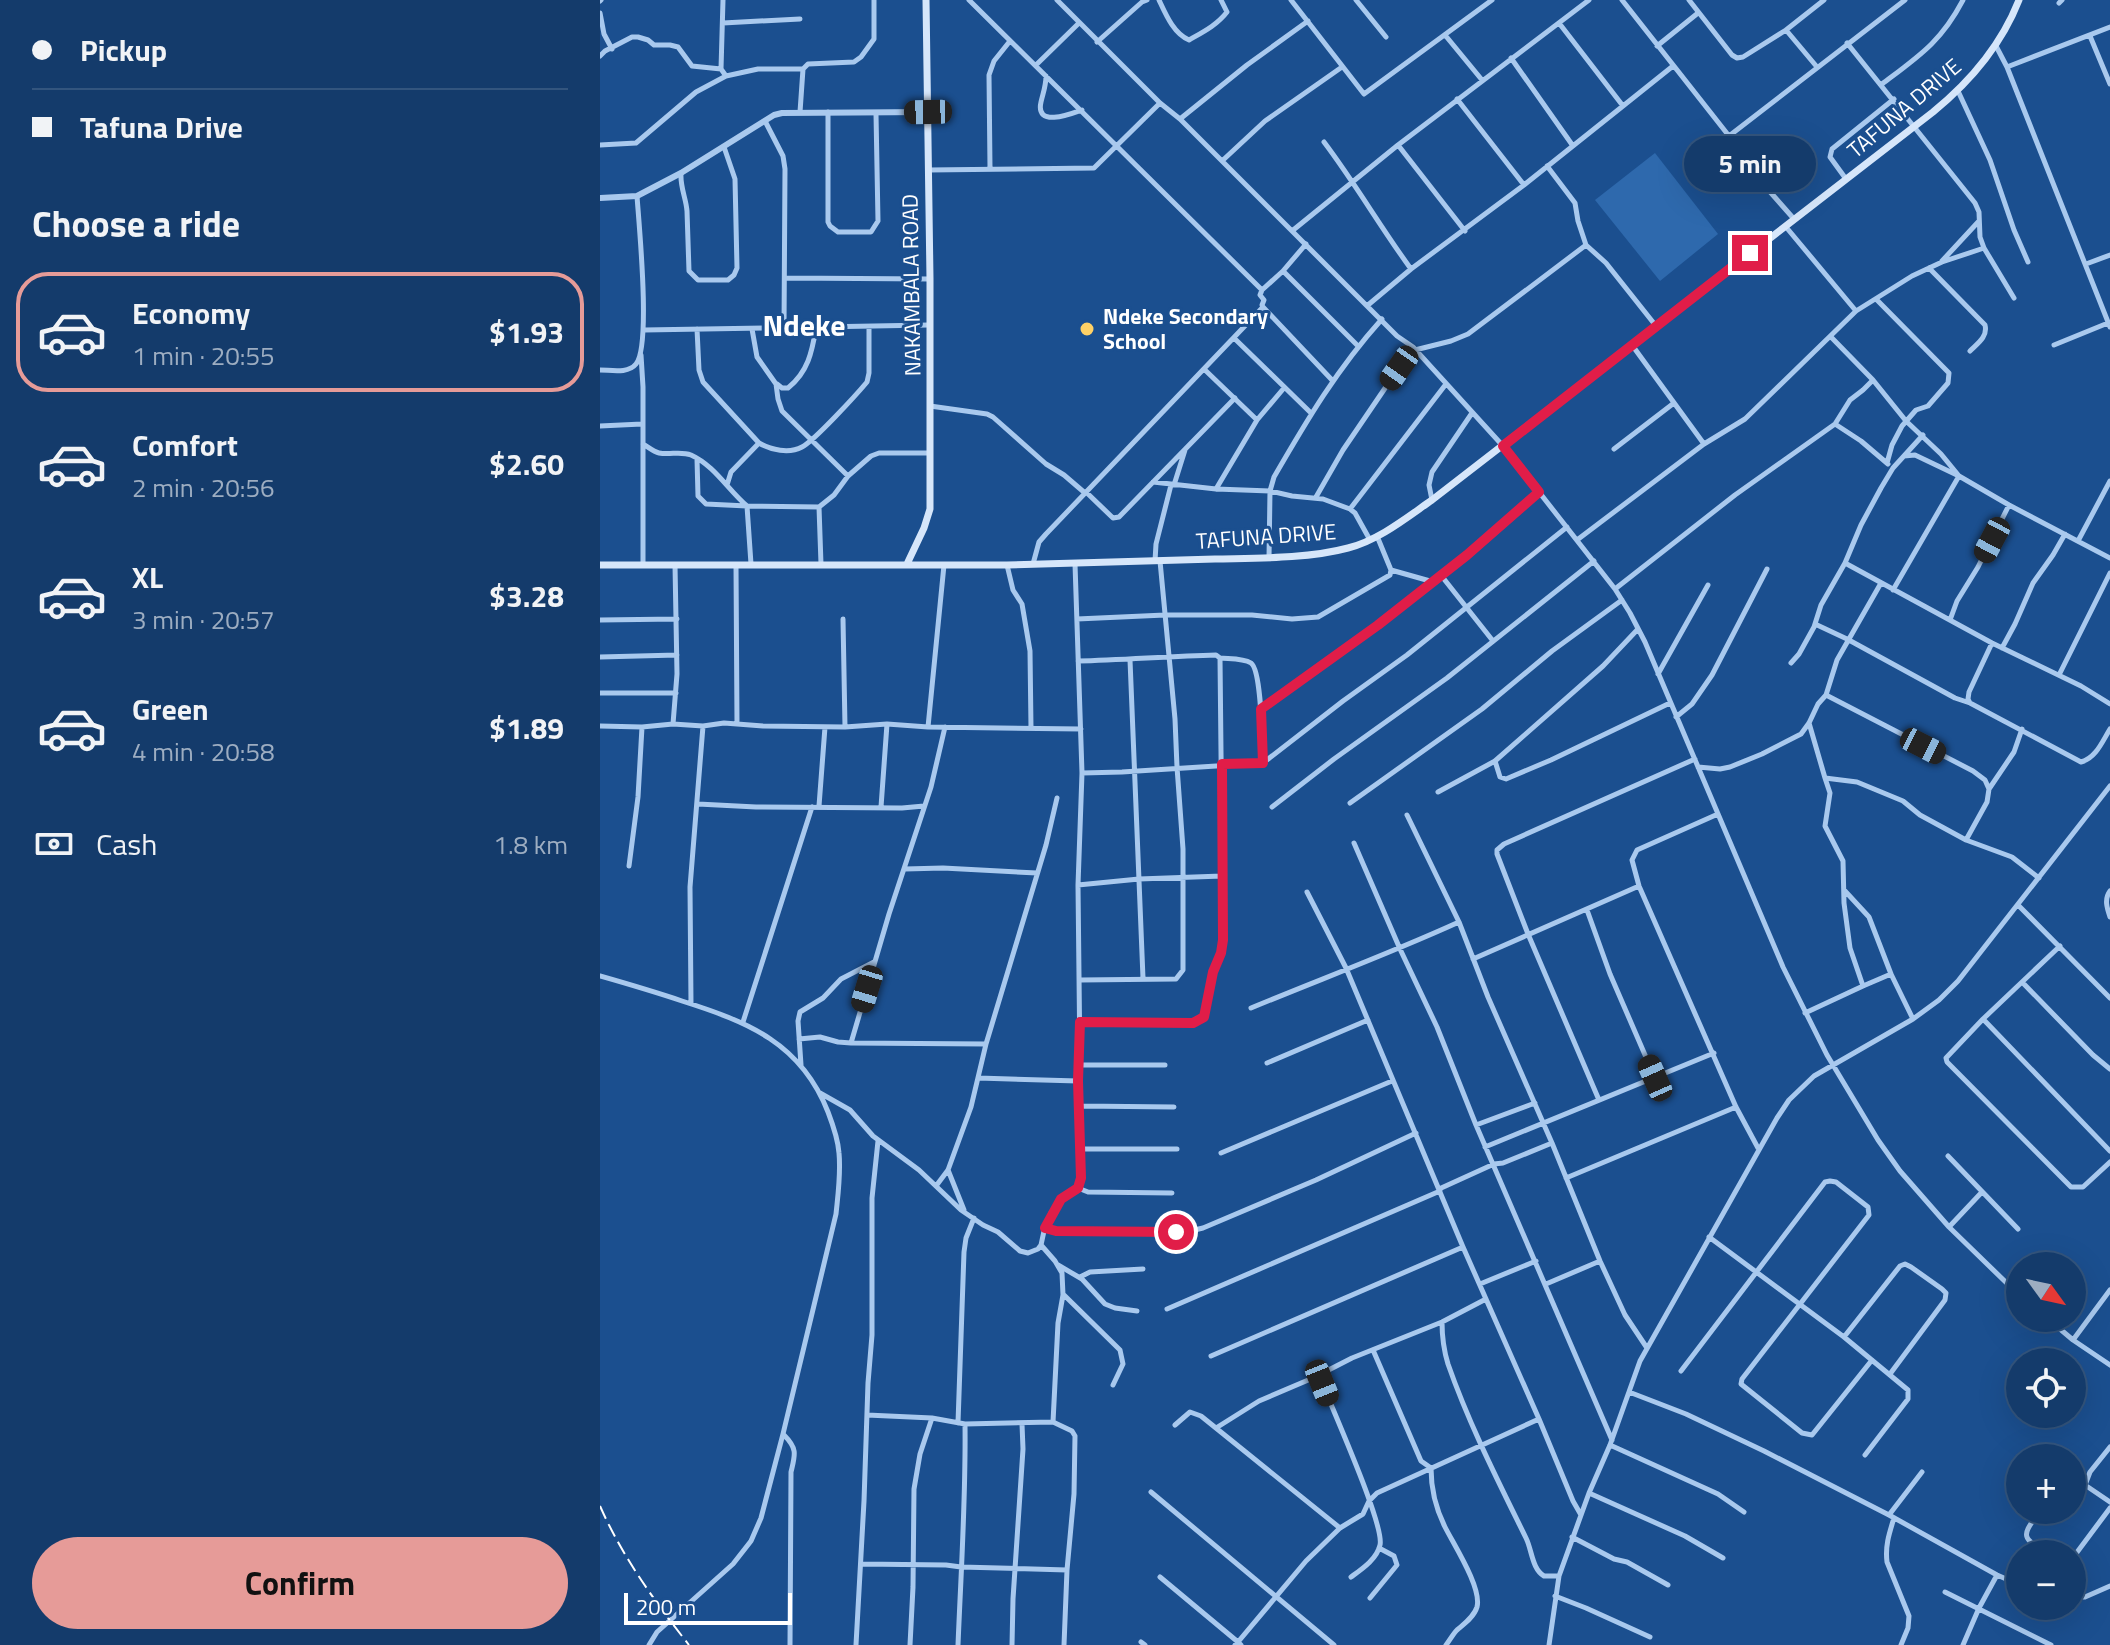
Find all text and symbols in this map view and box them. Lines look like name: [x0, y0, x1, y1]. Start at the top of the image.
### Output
text: Pickup: [80, 27, 167, 73]
street label: TAFUNA DRIVE: [1839, 50, 1969, 166]
car: [904, 100, 952, 124]
text: Tafuna Drive: [80, 104, 243, 150]
callout: 5 min: [1684, 137, 1816, 193]
text: 5 min: [1718, 144, 1782, 183]
street label: NAKAMBALA ROAD: [892, 194, 930, 376]
text: Choose a ride: [32, 196, 240, 251]
route end: [1732, 235, 1768, 271]
text: Economy: [132, 290, 250, 336]
icon: car: [36, 296, 108, 368]
place label: Ndeke Secondary School: [1103, 299, 1268, 358]
district label: Ndeke: [763, 302, 845, 348]
text: $1.93: [489, 309, 564, 355]
marker: Ndeke Secondary School: [1078, 320, 1096, 338]
text: 1 min · 20:55: [132, 336, 275, 375]
car: [1375, 341, 1423, 395]
text: Comfort: [132, 422, 238, 468]
icon: car: [36, 428, 108, 500]
text: $2.60: [489, 441, 564, 487]
text: 2 min · 20:56: [132, 468, 275, 507]
car: [1970, 513, 2014, 567]
street label: TAFUNA DRIVE: [1195, 514, 1337, 558]
text: XL: [132, 554, 163, 600]
icon: car: [36, 560, 108, 632]
text: $3.28: [489, 573, 564, 619]
text: 3 min · 20:57: [132, 600, 275, 639]
text: Green: [132, 686, 209, 732]
icon: car: [36, 692, 108, 764]
text: $1.89: [489, 705, 564, 751]
car: [1896, 724, 1950, 768]
text: 4 min · 20:58: [132, 732, 275, 771]
text: Cash: [96, 821, 157, 867]
icon: cash: [32, 822, 76, 866]
text: 1.8 km: [493, 825, 568, 864]
car: [849, 963, 885, 1015]
car: [1634, 1051, 1676, 1105]
route start: [1158, 1214, 1194, 1250]
north arrow: [2006, 1252, 2086, 1332]
map controls: [2006, 1252, 2086, 1620]
button: locate: [2006, 1348, 2086, 1428]
car: [1302, 1356, 1342, 1410]
button: +: [2006, 1444, 2086, 1524]
button: Confirm: [32, 1537, 568, 1629]
button: −: [2006, 1540, 2086, 1620]
scale bar: [624, 1589, 792, 1625]
text: 200 m: [636, 1590, 696, 1624]

